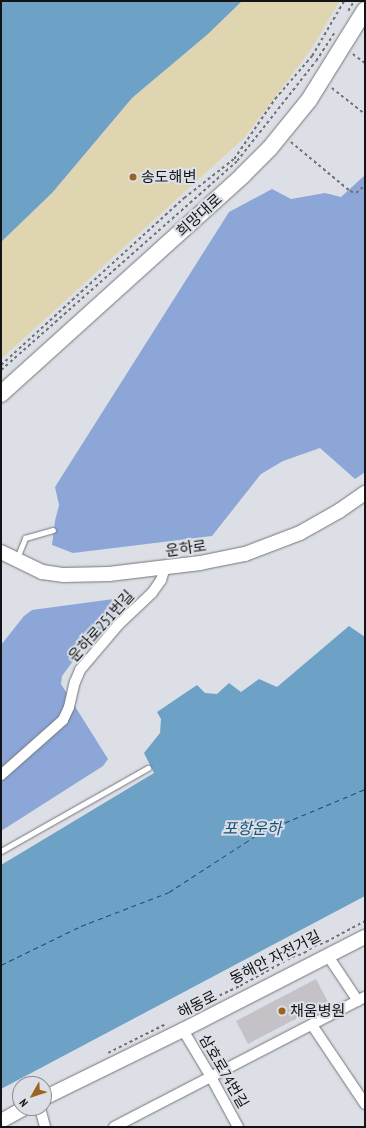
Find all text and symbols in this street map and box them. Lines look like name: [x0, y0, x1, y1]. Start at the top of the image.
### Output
place label: 송도해변: [141, 168, 196, 186]
marker: 송도해변: [128, 172, 138, 182]
street label: 희망대로: [172, 190, 226, 240]
street label: 운하로: [164, 536, 208, 560]
street label: 운하로251번길: [64, 587, 138, 665]
water label: 포항운하: [223, 818, 281, 838]
street label: 동해안 자전거길: [226, 926, 324, 988]
street label: 해동로: [174, 987, 220, 1021]
place label: 채움병원: [290, 1002, 345, 1020]
marker: 채움병원: [277, 1006, 287, 1016]
street label: 삼호로74번길: [196, 1031, 252, 1111]
north arrow: [12, 1076, 52, 1116]
text: N: [16, 1096, 31, 1110]

